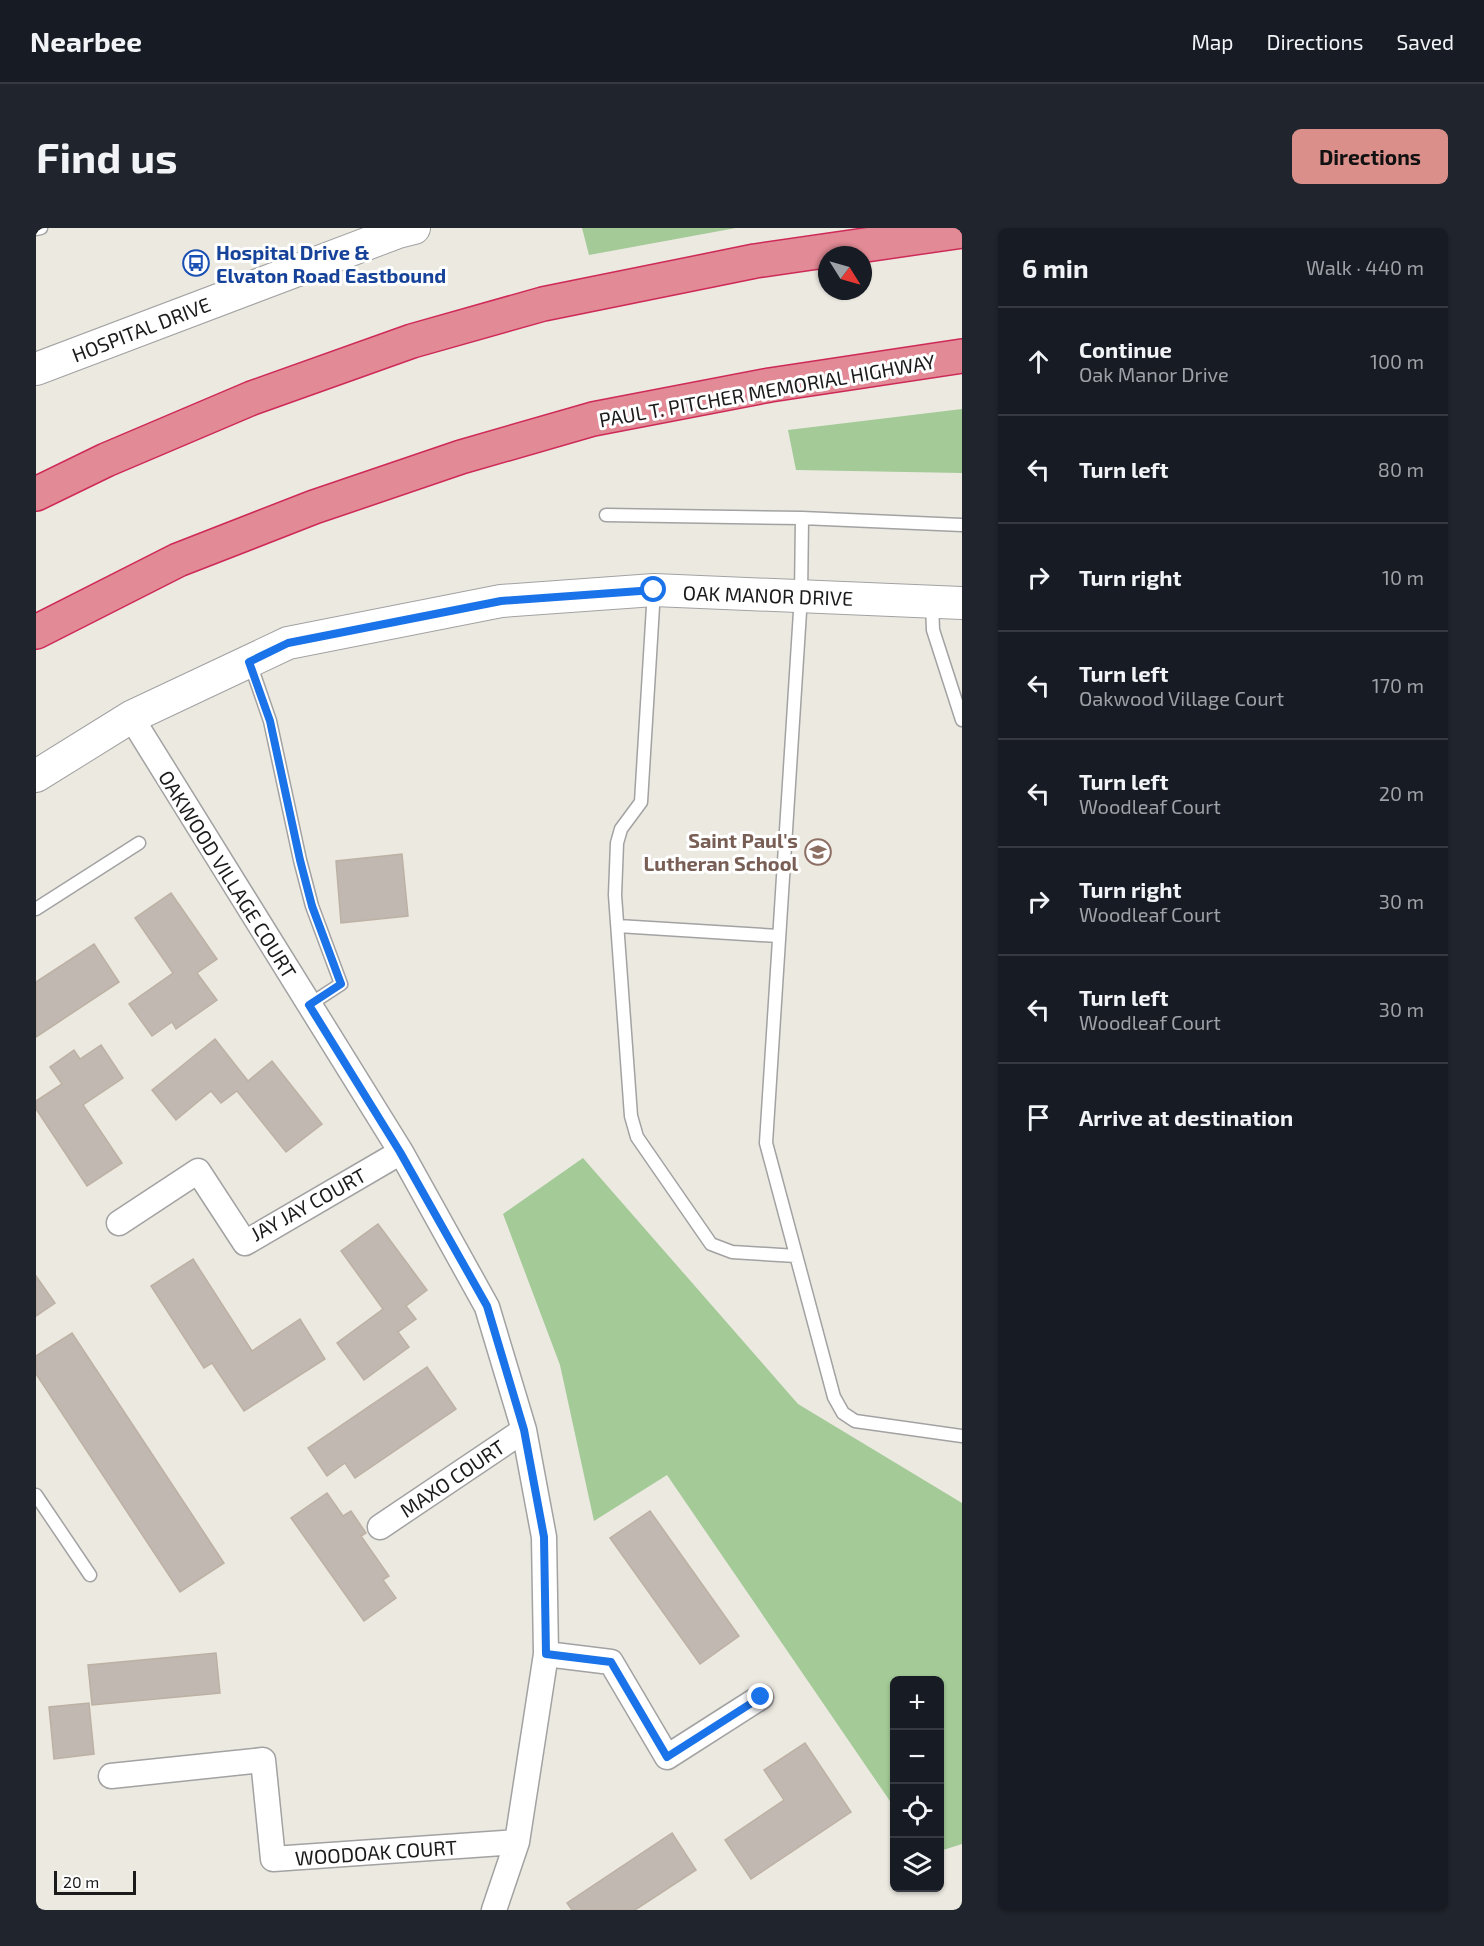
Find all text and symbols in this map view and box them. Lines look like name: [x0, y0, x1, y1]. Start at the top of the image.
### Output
text: Nearbee: [30, 24, 142, 58]
text: Map: [1191, 29, 1234, 54]
text: Directions: [1267, 29, 1363, 54]
text: Saved: [1396, 29, 1454, 54]
button: Directions: [1292, 129, 1448, 184]
text: Find us: [36, 131, 178, 181]
place label: Hospital Drive & Elvaton Road Eastbound: [216, 240, 446, 287]
north arrow: [818, 246, 872, 300]
bus stop icon: Hospital Drive & Elvaton Road Eastbound: [181, 248, 211, 278]
text: 6 min: [1022, 252, 1089, 283]
text: Walk · 440 m: [1306, 255, 1424, 279]
street label: HOSPITAL DRIVE: [68, 292, 214, 366]
text: Continue: [1079, 336, 1172, 362]
icon: ahead: [1022, 345, 1055, 378]
street label: PAUL T. PITCHER MEMORIAL HIGHWAY: [597, 348, 938, 431]
text: 100 m: [1370, 349, 1424, 373]
text: Oak Manor Drive: [1079, 362, 1229, 386]
icon: left: [1022, 453, 1055, 486]
text: Turn left: [1079, 456, 1168, 482]
text: 80 m: [1378, 457, 1424, 481]
icon: right: [1022, 561, 1055, 594]
text: Turn right: [1079, 564, 1181, 590]
text: 10 m: [1382, 565, 1424, 589]
route start: [640, 576, 666, 602]
street label: OAK MANOR DRIVE: [682, 580, 854, 610]
text: Turn left: [1079, 660, 1168, 686]
icon: left: [1022, 669, 1055, 702]
text: 170 m: [1372, 673, 1424, 697]
text: Oakwood Village Court: [1079, 686, 1284, 710]
street label: OAKWOOD VILLAGE COURT: [154, 766, 302, 983]
text: Turn left: [1079, 768, 1168, 794]
icon: left: [1022, 777, 1055, 810]
text: 20 m: [1379, 781, 1424, 805]
text: Woodleaf Court: [1079, 794, 1221, 818]
place label: Saint Paul's Lutheran School: [644, 828, 798, 875]
school or university icon: Saint Paul's Lutheran School: [803, 837, 833, 867]
text: Turn right: [1079, 876, 1181, 902]
icon: right: [1022, 885, 1055, 918]
text: 30 m: [1379, 889, 1424, 913]
text: Woodleaf Court: [1079, 902, 1221, 926]
text: Turn left: [1079, 984, 1168, 1010]
icon: left: [1022, 993, 1055, 1026]
text: 30 m: [1379, 997, 1424, 1021]
text: Woodleaf Court: [1079, 1010, 1221, 1034]
icon: arrive: [1022, 1101, 1055, 1134]
text: Arrive at destination: [1079, 1104, 1293, 1130]
street label: JAY JAY COURT: [246, 1162, 370, 1246]
street label: MAXO COURT: [395, 1434, 509, 1522]
map controls: [890, 1676, 944, 1892]
button: +: [890, 1676, 944, 1730]
route end: [747, 1683, 773, 1709]
button: −: [890, 1730, 944, 1784]
button: locate: [890, 1784, 944, 1838]
street label: WOODOAK COURT: [294, 1834, 458, 1870]
button: layers: [890, 1838, 944, 1892]
scale bar: [54, 1868, 136, 1896]
text: 20 m: [63, 1872, 99, 1891]

